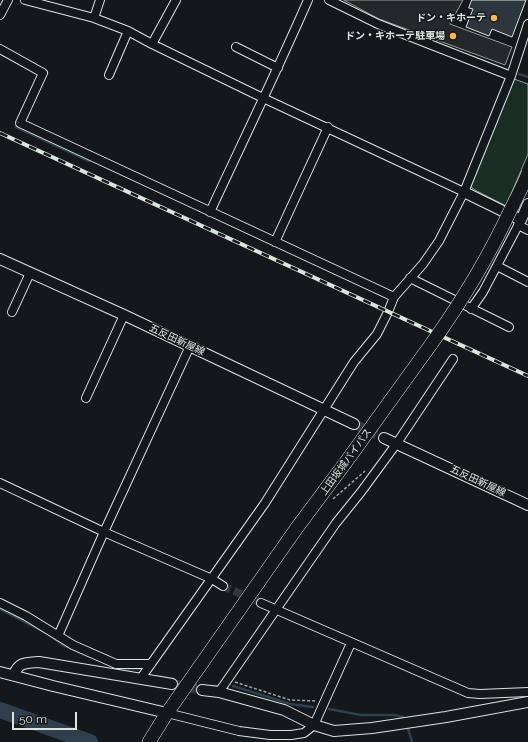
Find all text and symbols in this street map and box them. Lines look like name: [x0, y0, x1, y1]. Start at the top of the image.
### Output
place label: ドン・キホーテ: [416, 12, 486, 24]
marker: ドン・キホーテ: [489, 13, 499, 23]
place label: ドン・キホーテ駐車場: [345, 30, 445, 42]
marker: ドン・キホーテ駐車場: [448, 31, 458, 41]
street label: 五反田新屋線: [147, 322, 207, 358]
street label: 上田坂城バイパス: [318, 426, 374, 498]
street label: 五反田新屋線: [448, 463, 508, 499]
scale bar: [14, 704, 79, 730]
text: 50 m: [19, 712, 47, 726]

